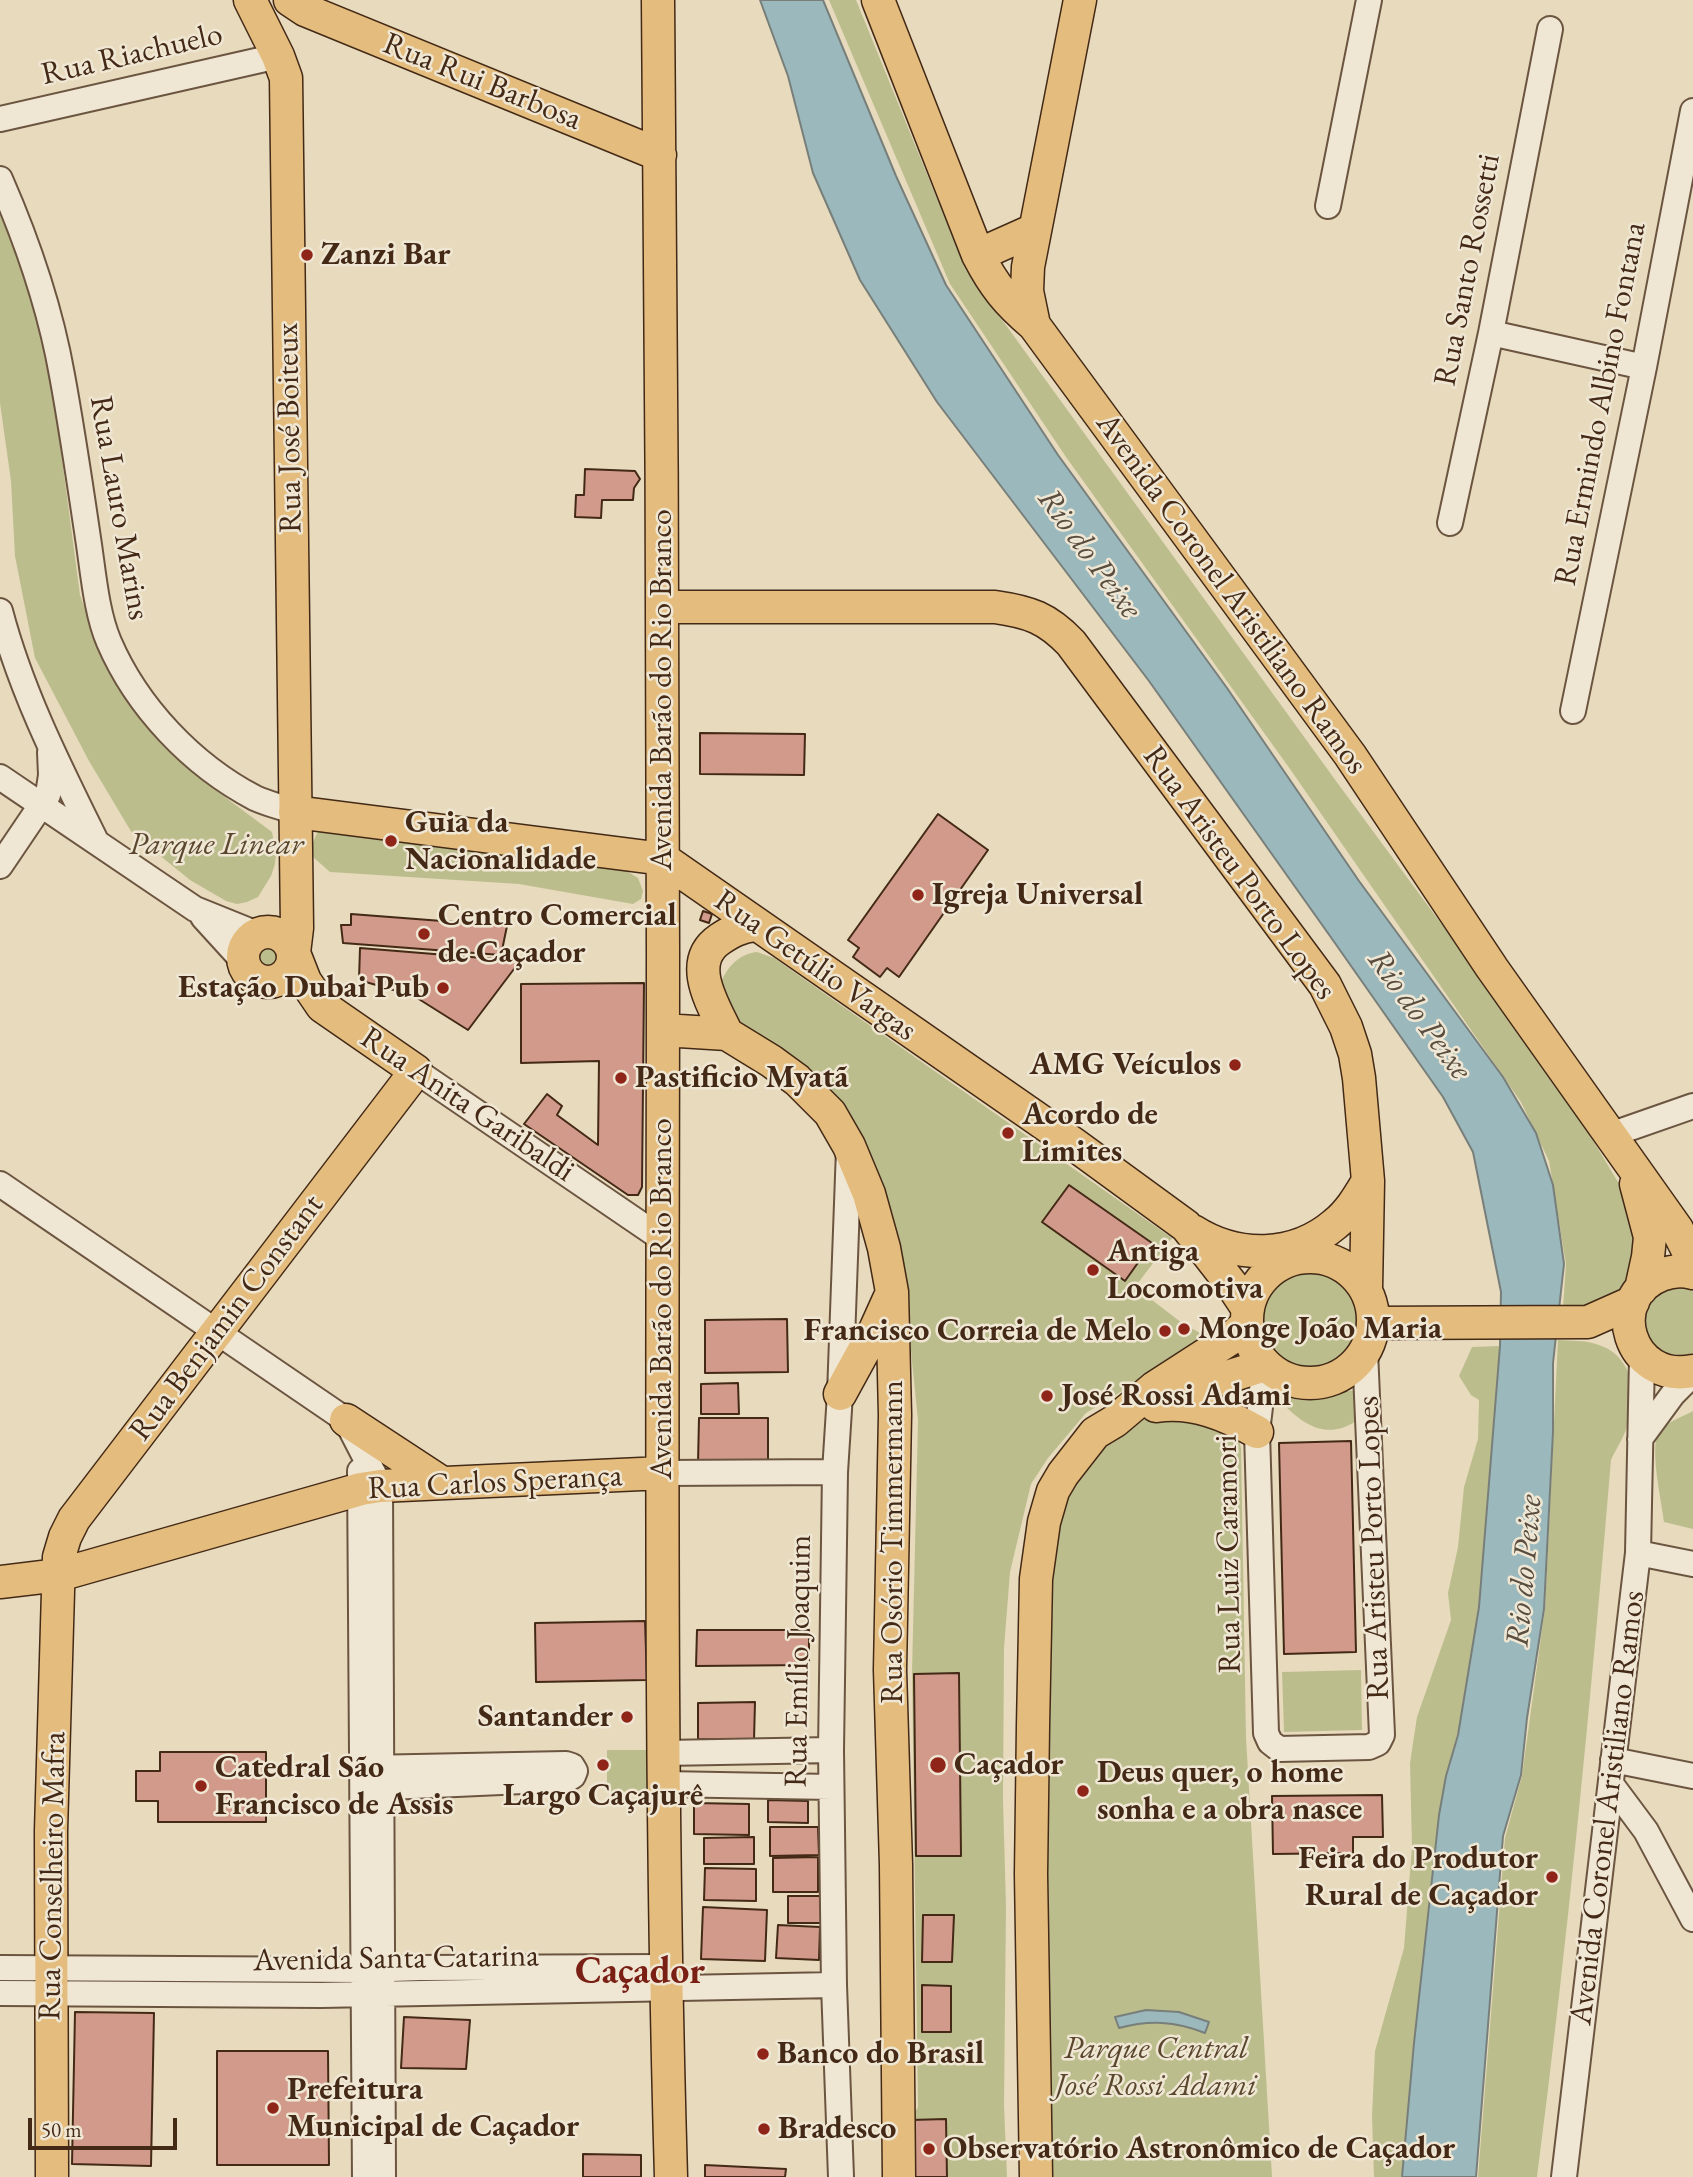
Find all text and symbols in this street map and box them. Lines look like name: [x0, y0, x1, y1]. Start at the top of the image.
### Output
street label: Rua Riachuelo: [38, 16, 226, 94]
street label: Rua Rui Barbosa: [377, 25, 587, 139]
street label: Rua Santo Rossetti: [1427, 151, 1509, 389]
street label: Rua Ermindo Albino Fontana: [1547, 219, 1655, 589]
place label: Zanzi Bar: [321, 236, 451, 274]
marker: Zanzi Bar: [299, 247, 315, 263]
street label: Rua José Boiteux: [269, 322, 311, 534]
street label: Rua Lauro Marins: [80, 393, 158, 623]
street label: Avenida Coronel Aristiliano Ramos: [1087, 406, 1375, 782]
water label: Rio do Peixe: [1028, 481, 1150, 627]
street label: Avenida Barão do Rio Branco: [643, 509, 681, 871]
street label: Rua Aristeu Porto Lopes: [1134, 739, 1344, 1007]
place label: Guia da Nacionalidade: [405, 804, 596, 879]
park label: Parque Linear: [129, 826, 303, 864]
marker: Guia da Nacionalidade: [383, 833, 399, 849]
place label: Igreja Universal: [932, 876, 1143, 914]
street label: Rua Getúlio Vargas: [706, 882, 924, 1050]
marker: Igreja Universal: [910, 887, 926, 903]
place label: Centro Comercial de Caçador: [438, 897, 677, 972]
marker: Centro Comercial de Caçador: [416, 926, 432, 942]
water label: Rio do Peixe: [1358, 942, 1480, 1088]
place label: Estação Dubai Pub: [178, 969, 429, 1007]
marker: Estação Dubai Pub: [435, 980, 451, 996]
street label: Rua Anita Garibaldi: [353, 1019, 581, 1191]
place label: AMG Veículos: [1029, 1046, 1221, 1084]
marker: AMG Veículos: [1227, 1057, 1243, 1073]
place label: Pastificio Myatã: [635, 1059, 849, 1097]
marker: Pastificio Myatã: [613, 1070, 629, 1086]
place label: Acordo de Limites: [1022, 1096, 1158, 1171]
street label: Avenida Barão do Rio Branco: [643, 1118, 681, 1480]
marker: Acordo de Limites: [1000, 1125, 1016, 1141]
street label: Rua Benjamin Constant: [122, 1187, 332, 1449]
place label: Antiga Locomotiva: [1107, 1233, 1263, 1308]
marker: Antiga Locomotiva: [1085, 1262, 1101, 1278]
place label: Monge João Maria: [1198, 1310, 1442, 1348]
place label: Francisco Correia de Melo: [804, 1312, 1151, 1350]
marker: Monge João Maria: [1176, 1321, 1192, 1337]
marker: Francisco Correia de Melo: [1157, 1323, 1173, 1339]
place label: José Rossi Adami: [1061, 1377, 1291, 1415]
street label: Rua Osório Timmermann: [874, 1380, 912, 1704]
marker: José Rossi Adami: [1039, 1388, 1055, 1404]
street label: Rua Aristeu Porto Lopes: [1349, 1395, 1399, 1701]
street label: Rua Luiz Caramori: [1208, 1434, 1250, 1674]
street label: Rua Carlos Sperança: [367, 1457, 623, 1509]
water label: Rio do Peixe: [1499, 1493, 1551, 1649]
street label: Rua Emílio Joaquim: [778, 1534, 820, 1788]
street label: Avenida Coronel Aristiliano Ramos: [1562, 1589, 1654, 2027]
place label: Santander: [478, 1698, 613, 1736]
marker: Santander: [619, 1709, 635, 1725]
street label: Rua Conselheiro Mafra: [31, 1731, 75, 2021]
place label: Caçador: [954, 1746, 1064, 1784]
place label: Catedral São Francisco de Assis: [215, 1749, 453, 1824]
place label: Deus quer, o home sonha e a obra nasce: [1097, 1754, 1362, 1829]
marker: Caçador: [928, 1755, 948, 1775]
marker: Largo Caçajurê: [595, 1757, 611, 1773]
place label: Largo Caçajurê: [503, 1777, 703, 1815]
marker: Catedral São Francisco de Assis: [193, 1778, 209, 1794]
marker: Deus quer, o home sonha e a obra nasce: [1075, 1783, 1091, 1799]
place label: Feira do Produtor Rural de Caçador: [1298, 1840, 1538, 1915]
marker: Feira do Produtor Rural de Caçador: [1544, 1869, 1560, 1885]
street label: Avenida Santa Catarina: [253, 1937, 539, 1981]
district label: Caçador: [575, 1950, 705, 1996]
park label: Parque Central José Rossi Adami: [1055, 2030, 1257, 2105]
place label: Banco do Brasil: [777, 2035, 984, 2073]
marker: Banco do Brasil: [755, 2046, 771, 2062]
place label: Prefeitura Municipal de Caçador: [287, 2071, 579, 2146]
marker: Prefeitura Municipal de Caçador: [265, 2100, 281, 2116]
scale bar: [32, 2104, 180, 2148]
place label: Bradesco: [778, 2110, 896, 2148]
text: 50 m: [41, 2116, 82, 2143]
marker: Bradesco: [756, 2121, 772, 2137]
place label: Observatório Astronômico de Caçador: [943, 2130, 1455, 2168]
marker: Observatório Astronômico de Caçador: [921, 2141, 937, 2157]

